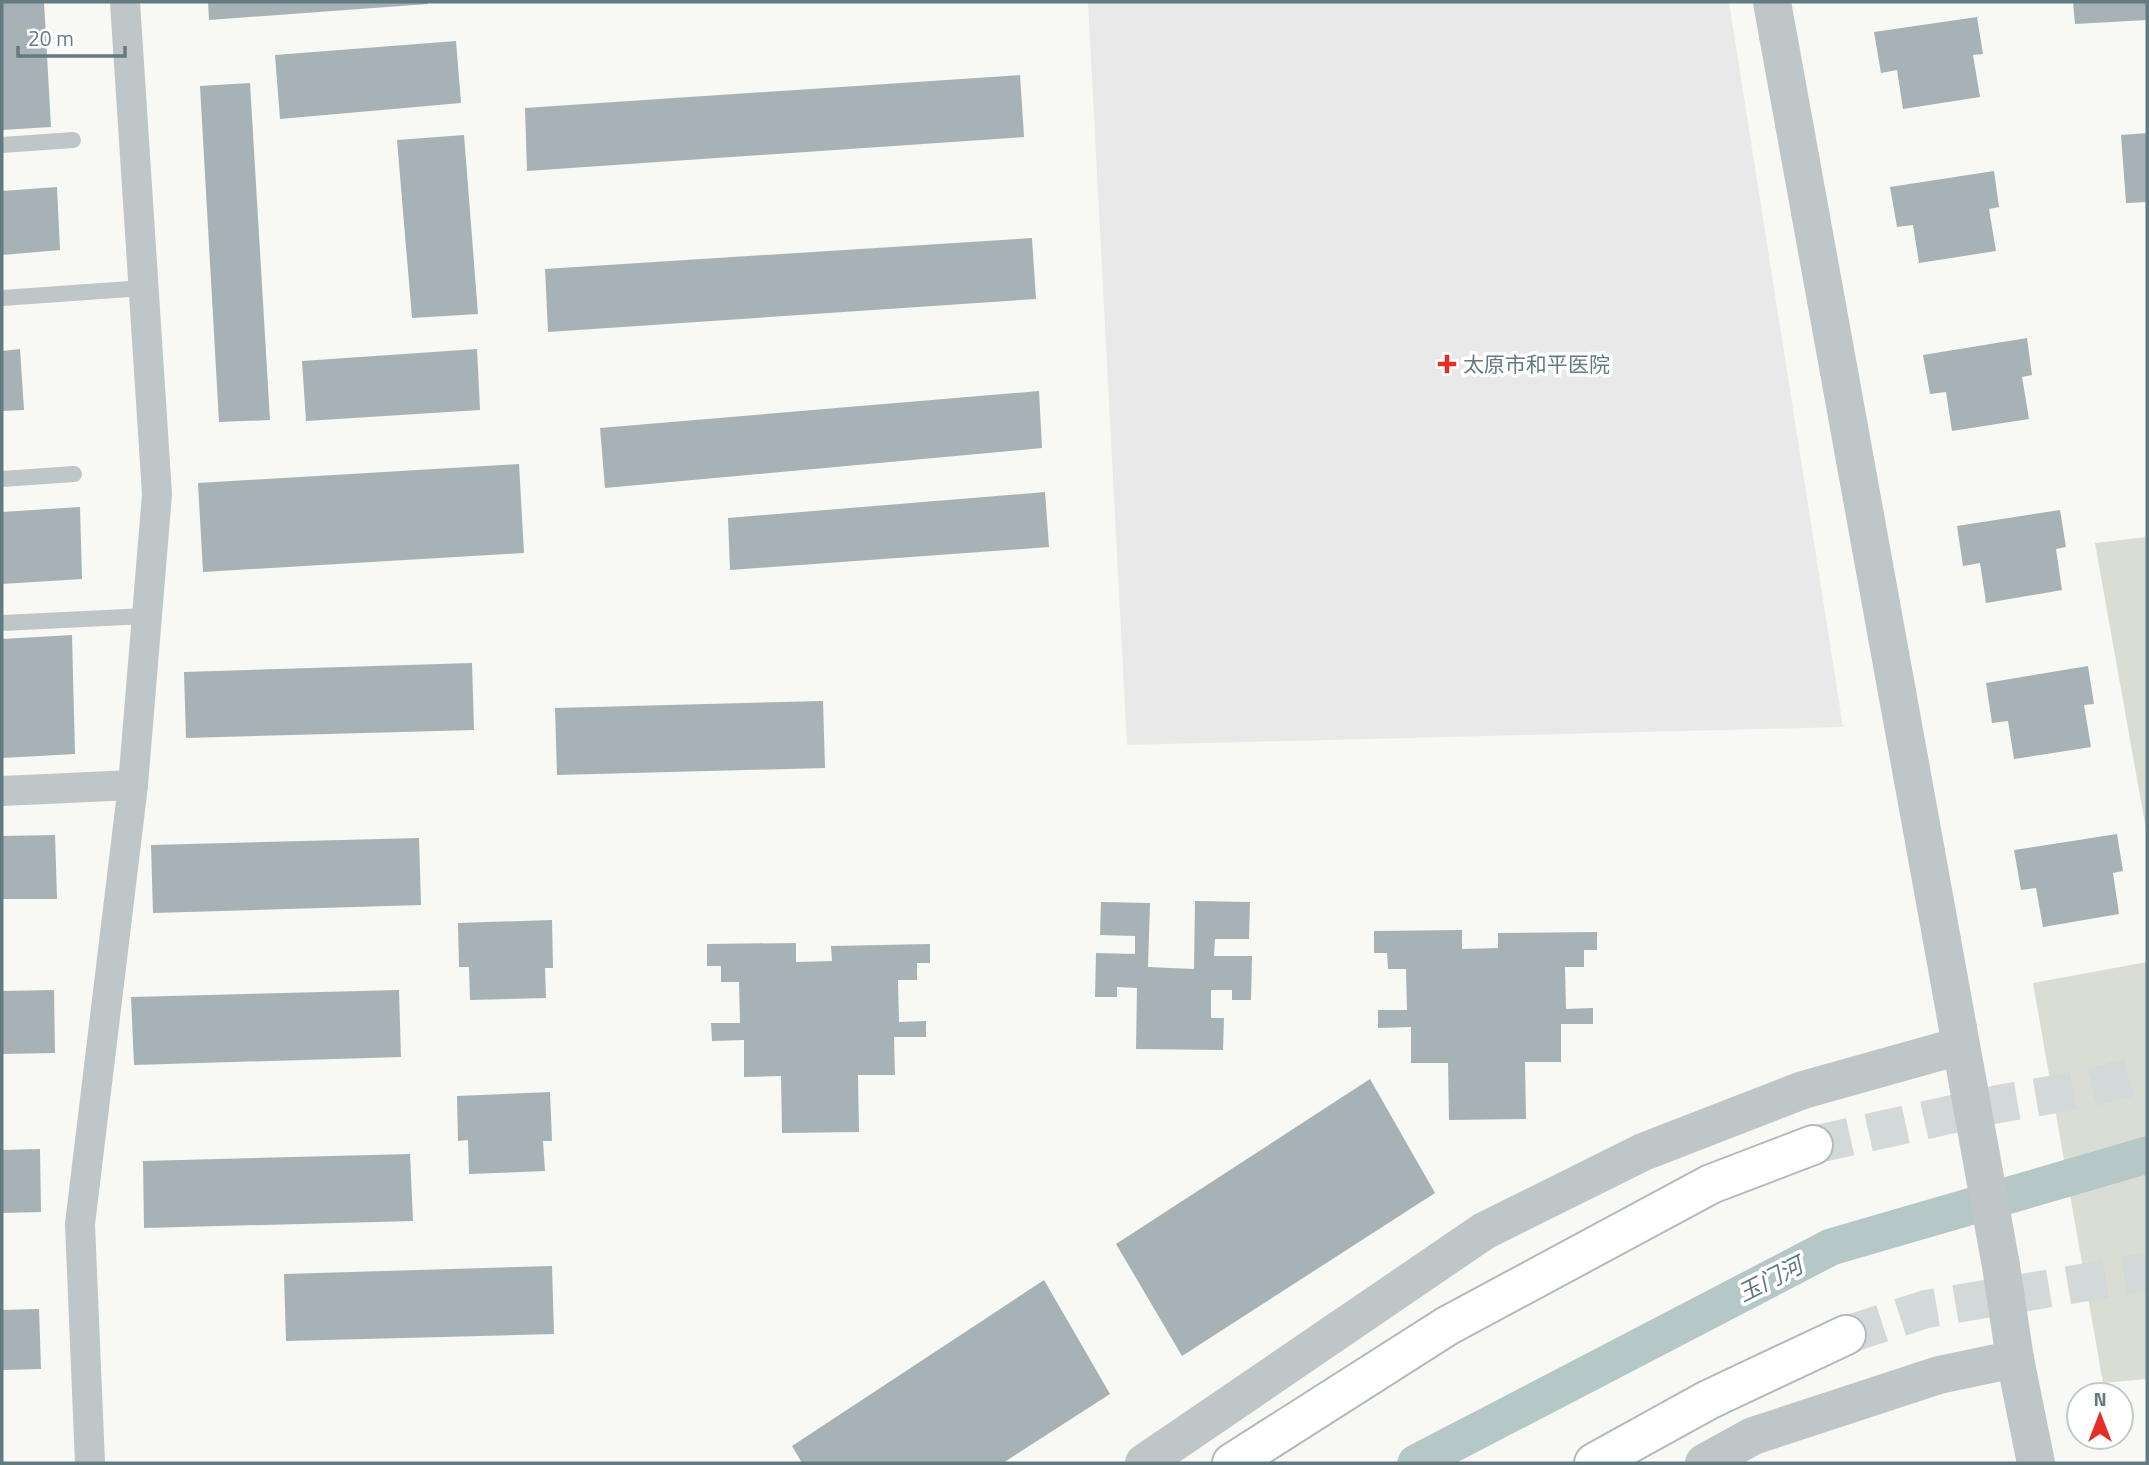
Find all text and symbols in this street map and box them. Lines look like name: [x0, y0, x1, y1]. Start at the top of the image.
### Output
scale bar: [18, 14, 124, 58]
text: 20 m: [28, 22, 74, 54]
place label: 太原市和平医院: [1463, 348, 1610, 380]
marker: 太原市和平医院: [1437, 354, 1457, 374]
water label: 玉门河: [1731, 1246, 1812, 1310]
north arrow: [2065, 1381, 2135, 1451]
text: N: [2093, 1384, 2107, 1413]

